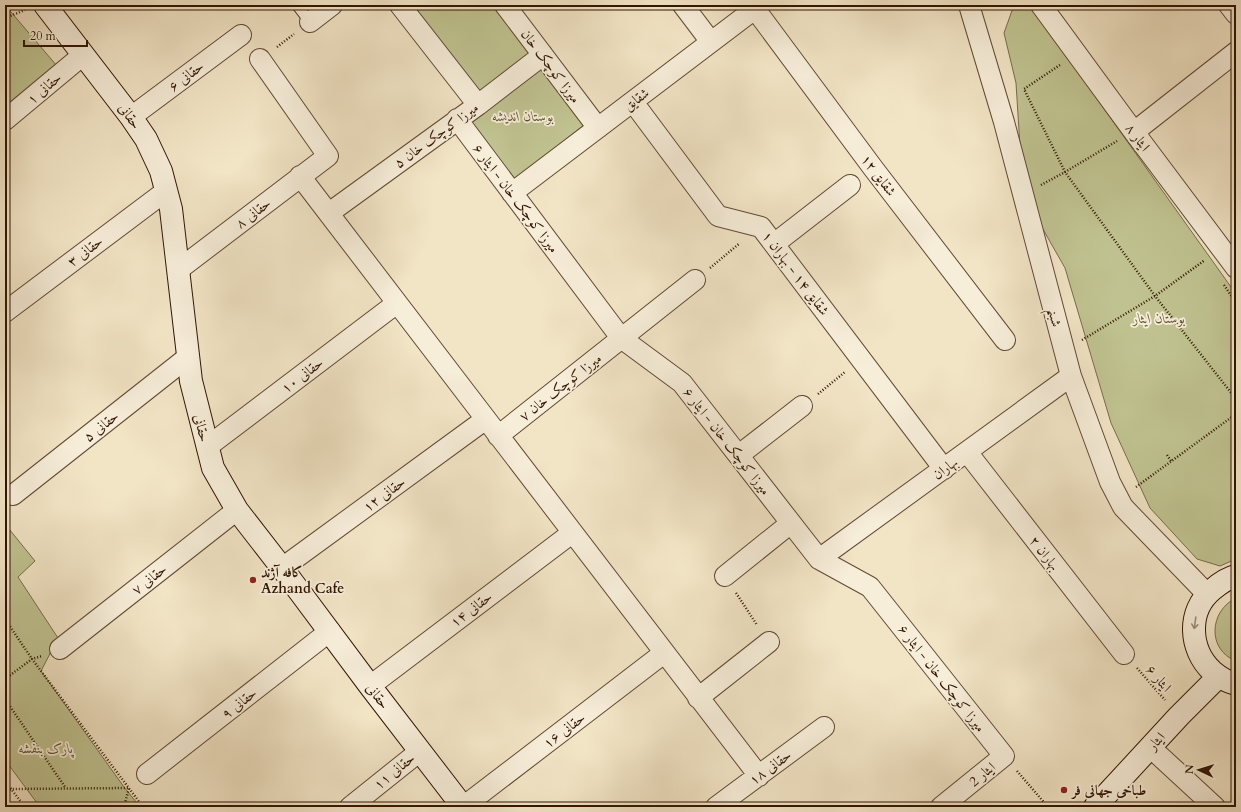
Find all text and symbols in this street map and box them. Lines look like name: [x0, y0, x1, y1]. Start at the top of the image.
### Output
scale bar: [24, 22, 87, 48]
street label: میرزا کوچک خان: [517, 25, 585, 107]
text: 20 m: [30, 28, 57, 44]
street label: حقانی ۶: [165, 57, 208, 96]
street label: حقانی ۱: [23, 68, 66, 108]
street label: شقایق: [620, 83, 653, 115]
street label: میرزا کوچک خان ۵: [390, 98, 482, 172]
street label: حقانی: [114, 99, 145, 133]
park label: بوستان اندیشه: [492, 107, 554, 126]
street label: ایثار ۸: [1121, 119, 1154, 155]
street label: میرزا کوچک خان - ایثار ۶: [468, 140, 563, 257]
street label: شقایق ۱۲: [857, 151, 901, 200]
street label: حقانی ۸: [232, 194, 275, 233]
street label: شقایق ۱۴ - بهاران ۱: [758, 227, 834, 319]
street label: حقانی ۳: [64, 232, 107, 271]
street label: شبنم: [1039, 305, 1066, 330]
park label: بوستان ایثار: [1132, 309, 1185, 328]
street label: میرزا کوچک خان ۷: [515, 349, 606, 426]
street label: حقانی ۱۰: [277, 353, 327, 397]
street label: میرزا کوچک خان - ایثار ۶: [678, 383, 775, 499]
street label: حقانی ۵: [80, 407, 123, 446]
street label: حقانی: [189, 412, 214, 444]
street label: بهاران: [929, 453, 962, 484]
street label: حقانی ۱۲: [359, 473, 409, 516]
street label: بهاران ۲: [1025, 532, 1064, 575]
street label: حقانی ۷: [128, 560, 171, 599]
place label: کافه آژند Azhand Cafe: [261, 563, 344, 598]
marker: کافه آژند Azhand Cafe: [248, 575, 258, 585]
street label: حقانی ۱۴: [446, 587, 496, 631]
one-way arrow: [1191, 617, 1199, 630]
street label: میرزا کوچک خان - ایثار ۶: [893, 620, 990, 736]
street label: ایثار ۶: [1142, 661, 1176, 696]
street label: حقانی: [362, 679, 394, 713]
street label: حقانی ۹: [218, 684, 261, 723]
street label: حقانی ۱۶: [539, 708, 589, 752]
street label: ایثار: [1142, 728, 1170, 756]
park label: پارک بنفشه: [19, 739, 75, 759]
street label: حقانی ۱۸: [745, 746, 795, 789]
street label: حقانی ۱۱: [370, 749, 419, 794]
north arrow: [1179, 750, 1219, 790]
street label: ایثار 2: [965, 758, 1000, 791]
text: N: [1182, 764, 1197, 775]
place label: طباخی جهانی فر: [1070, 781, 1146, 800]
marker: طباخی جهانی فر: [1059, 785, 1069, 795]

